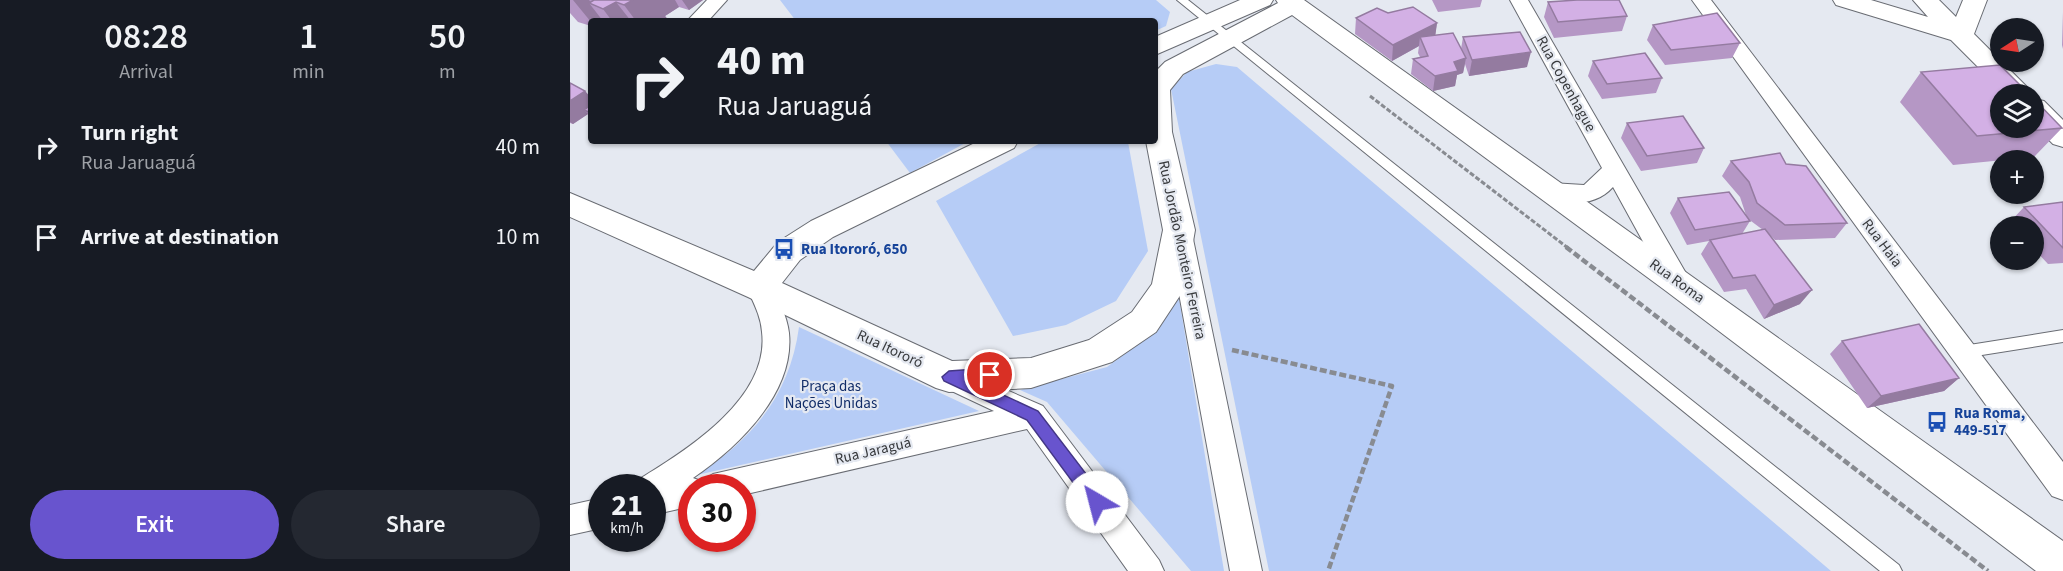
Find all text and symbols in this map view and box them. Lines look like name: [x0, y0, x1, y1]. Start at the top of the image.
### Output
text: 08:28: [104, 11, 188, 62]
text: 1: [299, 11, 318, 62]
text: 50: [429, 11, 466, 62]
north arrow: [1990, 18, 2044, 72]
map controls: [1990, 18, 2044, 270]
text: 40 m: [717, 31, 806, 91]
street label: Rua Copenhague: [1531, 32, 1601, 136]
icon: right: [618, 42, 696, 120]
text: Arrival: [119, 58, 173, 86]
text: min: [292, 58, 325, 86]
text: m: [439, 58, 456, 86]
button: layers: [1990, 84, 2044, 138]
text: Rua Jaruaguá: [717, 87, 872, 126]
text: Turn right: [81, 117, 178, 149]
icon: right: [30, 131, 63, 164]
text: 40 m: [495, 131, 540, 163]
text: Rua Jaruaguá: [81, 149, 196, 177]
button: +: [1990, 150, 2044, 204]
street label: Rua Jordão Monteiro Ferreira: [1153, 159, 1211, 341]
street label: Rua Haia: [1857, 214, 1907, 272]
button: −: [1990, 216, 2044, 270]
icon: arrive: [30, 221, 63, 254]
text: Arrive at destination: [81, 221, 279, 253]
text: 10 m: [495, 221, 540, 253]
bus stop icon: Rua Itororó, 650: [772, 237, 796, 261]
place label: Rua Itororó, 650: [801, 239, 907, 260]
street label: Rua Roma: [1645, 254, 1709, 308]
street label: Rua Itororó: [854, 325, 926, 373]
pin: [964, 349, 1015, 400]
icon: arrive: [973, 358, 1006, 391]
park label: Praça das Nações Unidas: [785, 376, 877, 414]
place label: Rua Roma, 449-517: [1954, 403, 2025, 441]
bus stop icon: Rua Roma, 449-517: [1925, 410, 1949, 434]
street label: Rua Jaraguá: [833, 432, 913, 470]
position arrow: [1065, 470, 1129, 534]
speed limit sign: 30: [678, 474, 756, 552]
text: 21: [611, 484, 643, 527]
button: Exit: [30, 490, 279, 559]
button: Share: [291, 490, 540, 559]
text: km/h: [610, 518, 644, 539]

